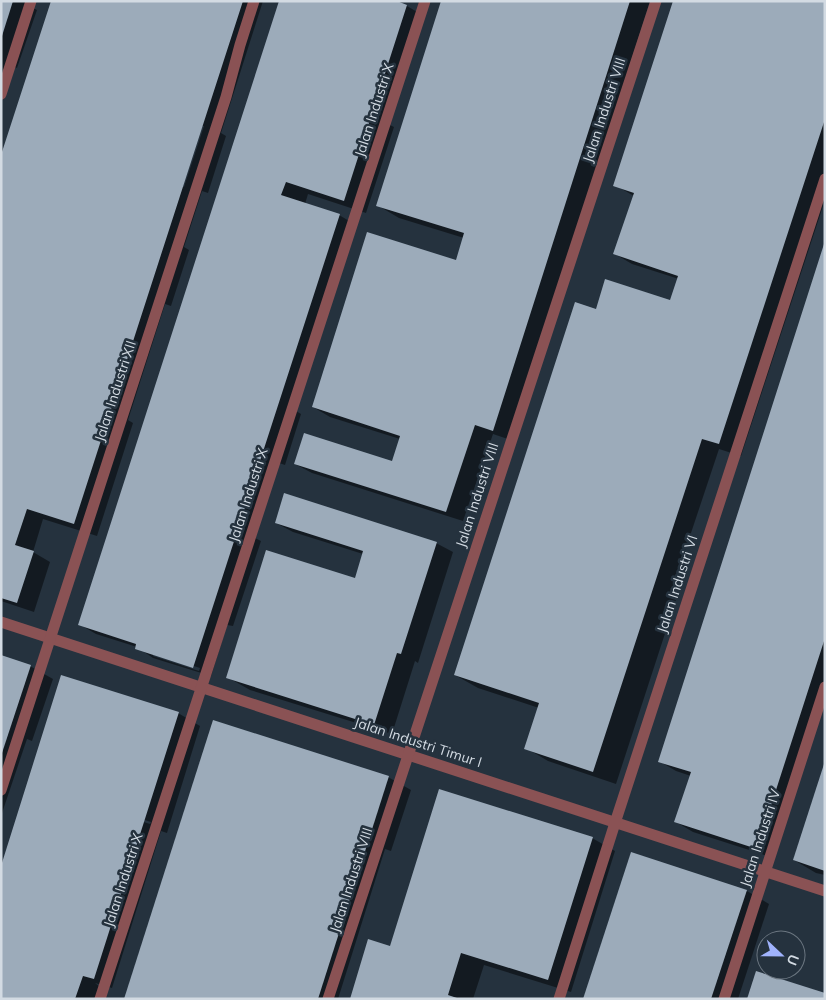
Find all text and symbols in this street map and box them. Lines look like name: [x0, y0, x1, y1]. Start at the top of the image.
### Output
street label: Jalan Industri VIII: [579, 55, 629, 165]
street label: Jalan Industri X: [350, 61, 398, 159]
street label: Jalan Industri XII: [90, 338, 140, 444]
street label: Jalan Industri VIII: [452, 440, 502, 550]
street label: Jalan Industri X: [224, 446, 272, 544]
street label: Jalan Industri VI: [653, 533, 701, 635]
street label: Jalan Industri Timur I: [352, 713, 484, 771]
street label: Jalan Industri IV: [736, 786, 784, 889]
street label: Jalan Industri VIII: [326, 825, 376, 935]
street label: Jalan Industri X: [99, 831, 147, 929]
north arrow: [756, 930, 806, 980]
text: U: [783, 952, 803, 968]

